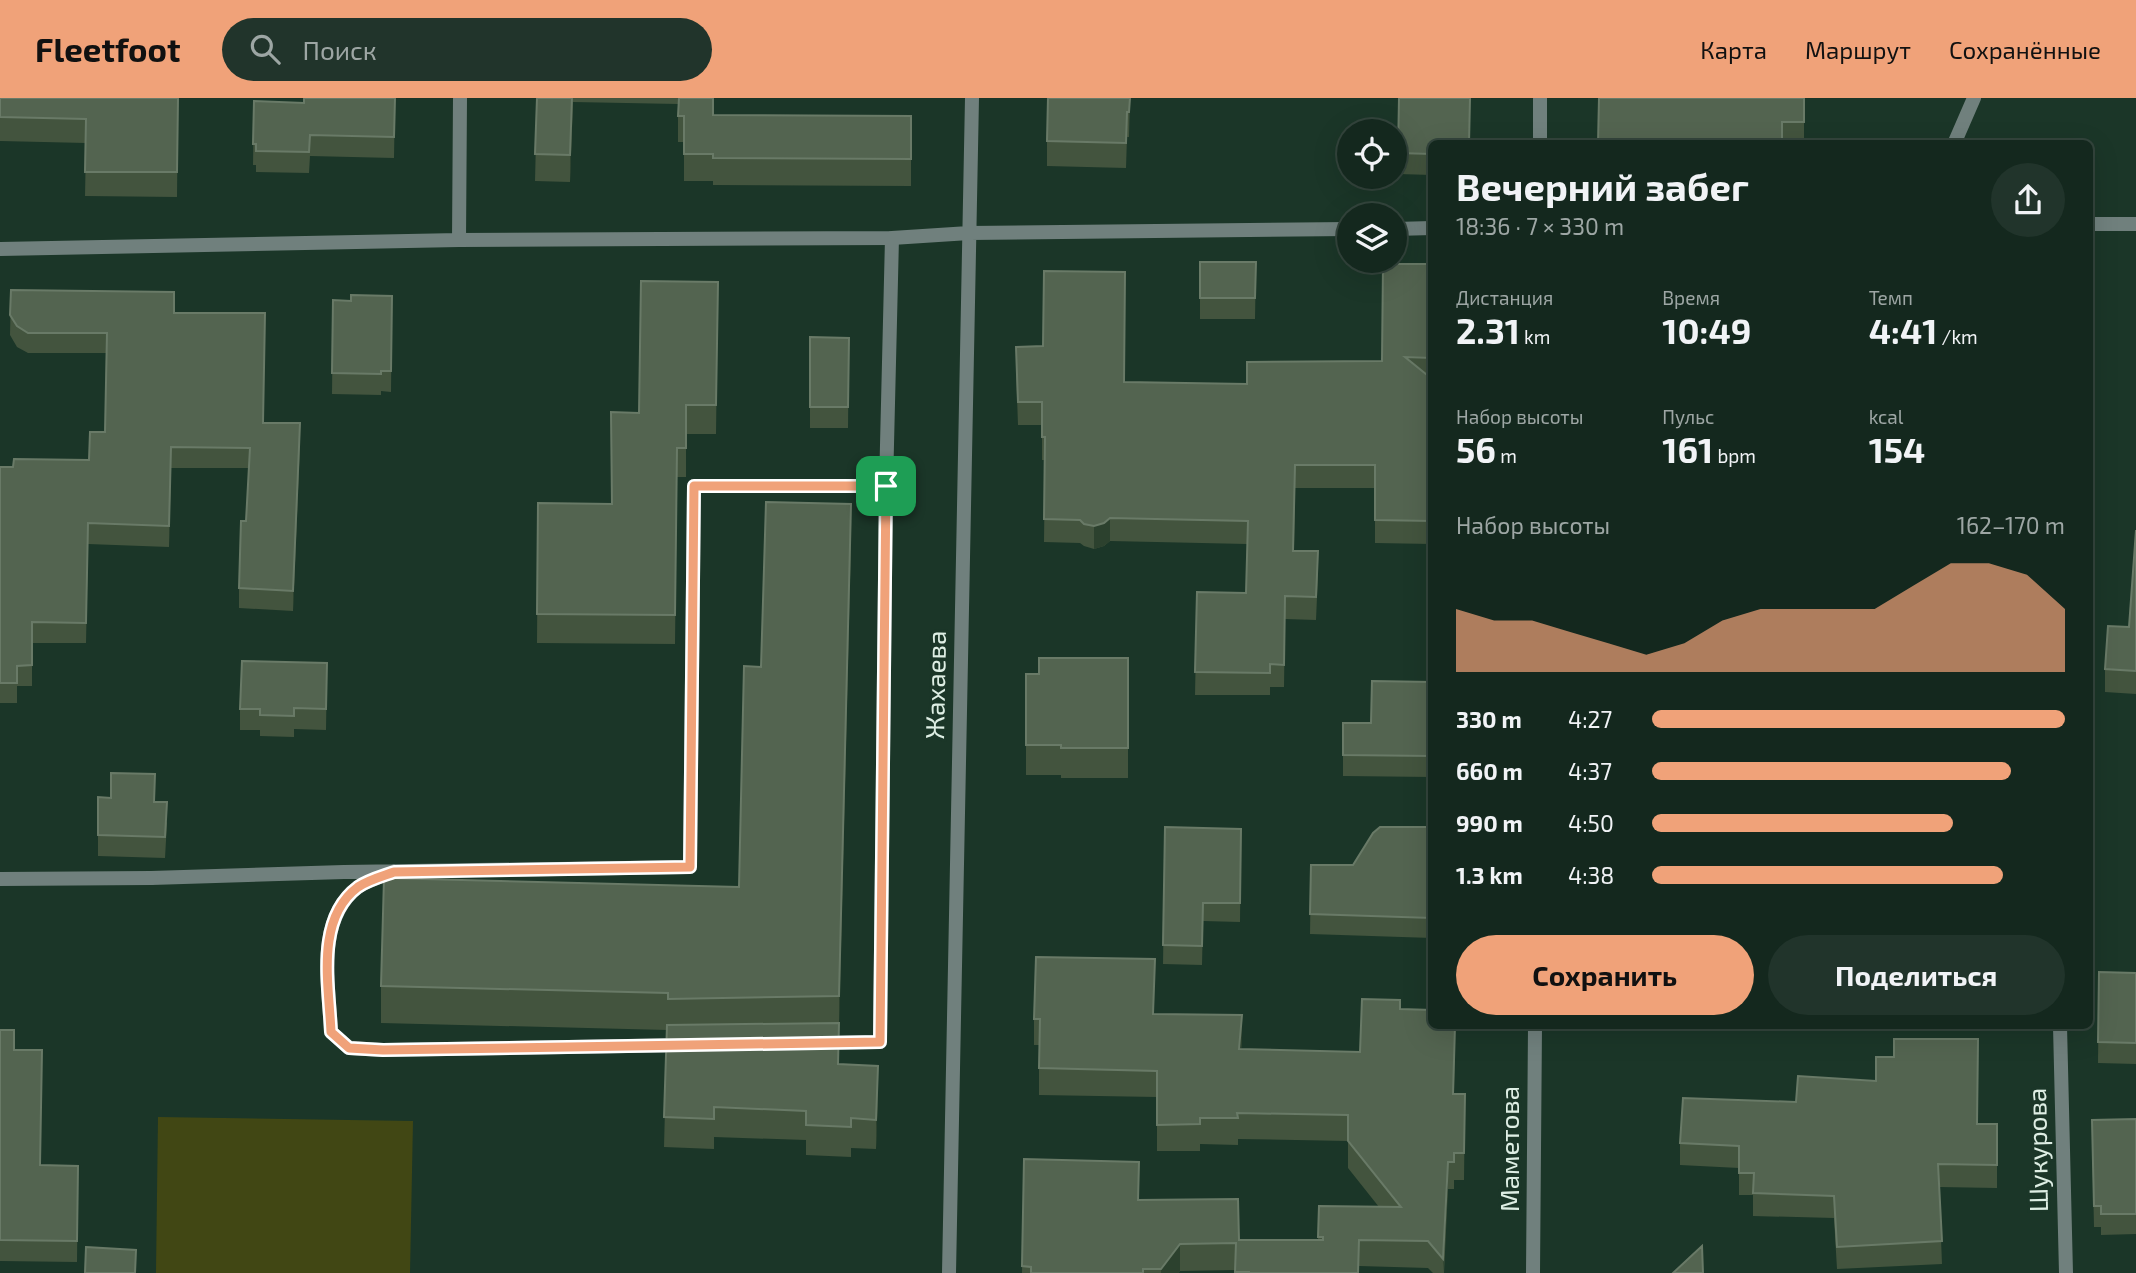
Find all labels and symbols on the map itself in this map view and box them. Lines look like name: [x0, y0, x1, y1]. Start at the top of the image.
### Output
pin: [856, 456, 916, 516]
street label: Жахаева: [918, 630, 951, 740]
street label: Маметова: [1493, 1086, 1524, 1212]
street label: Шукурова: [2020, 1087, 2054, 1213]

